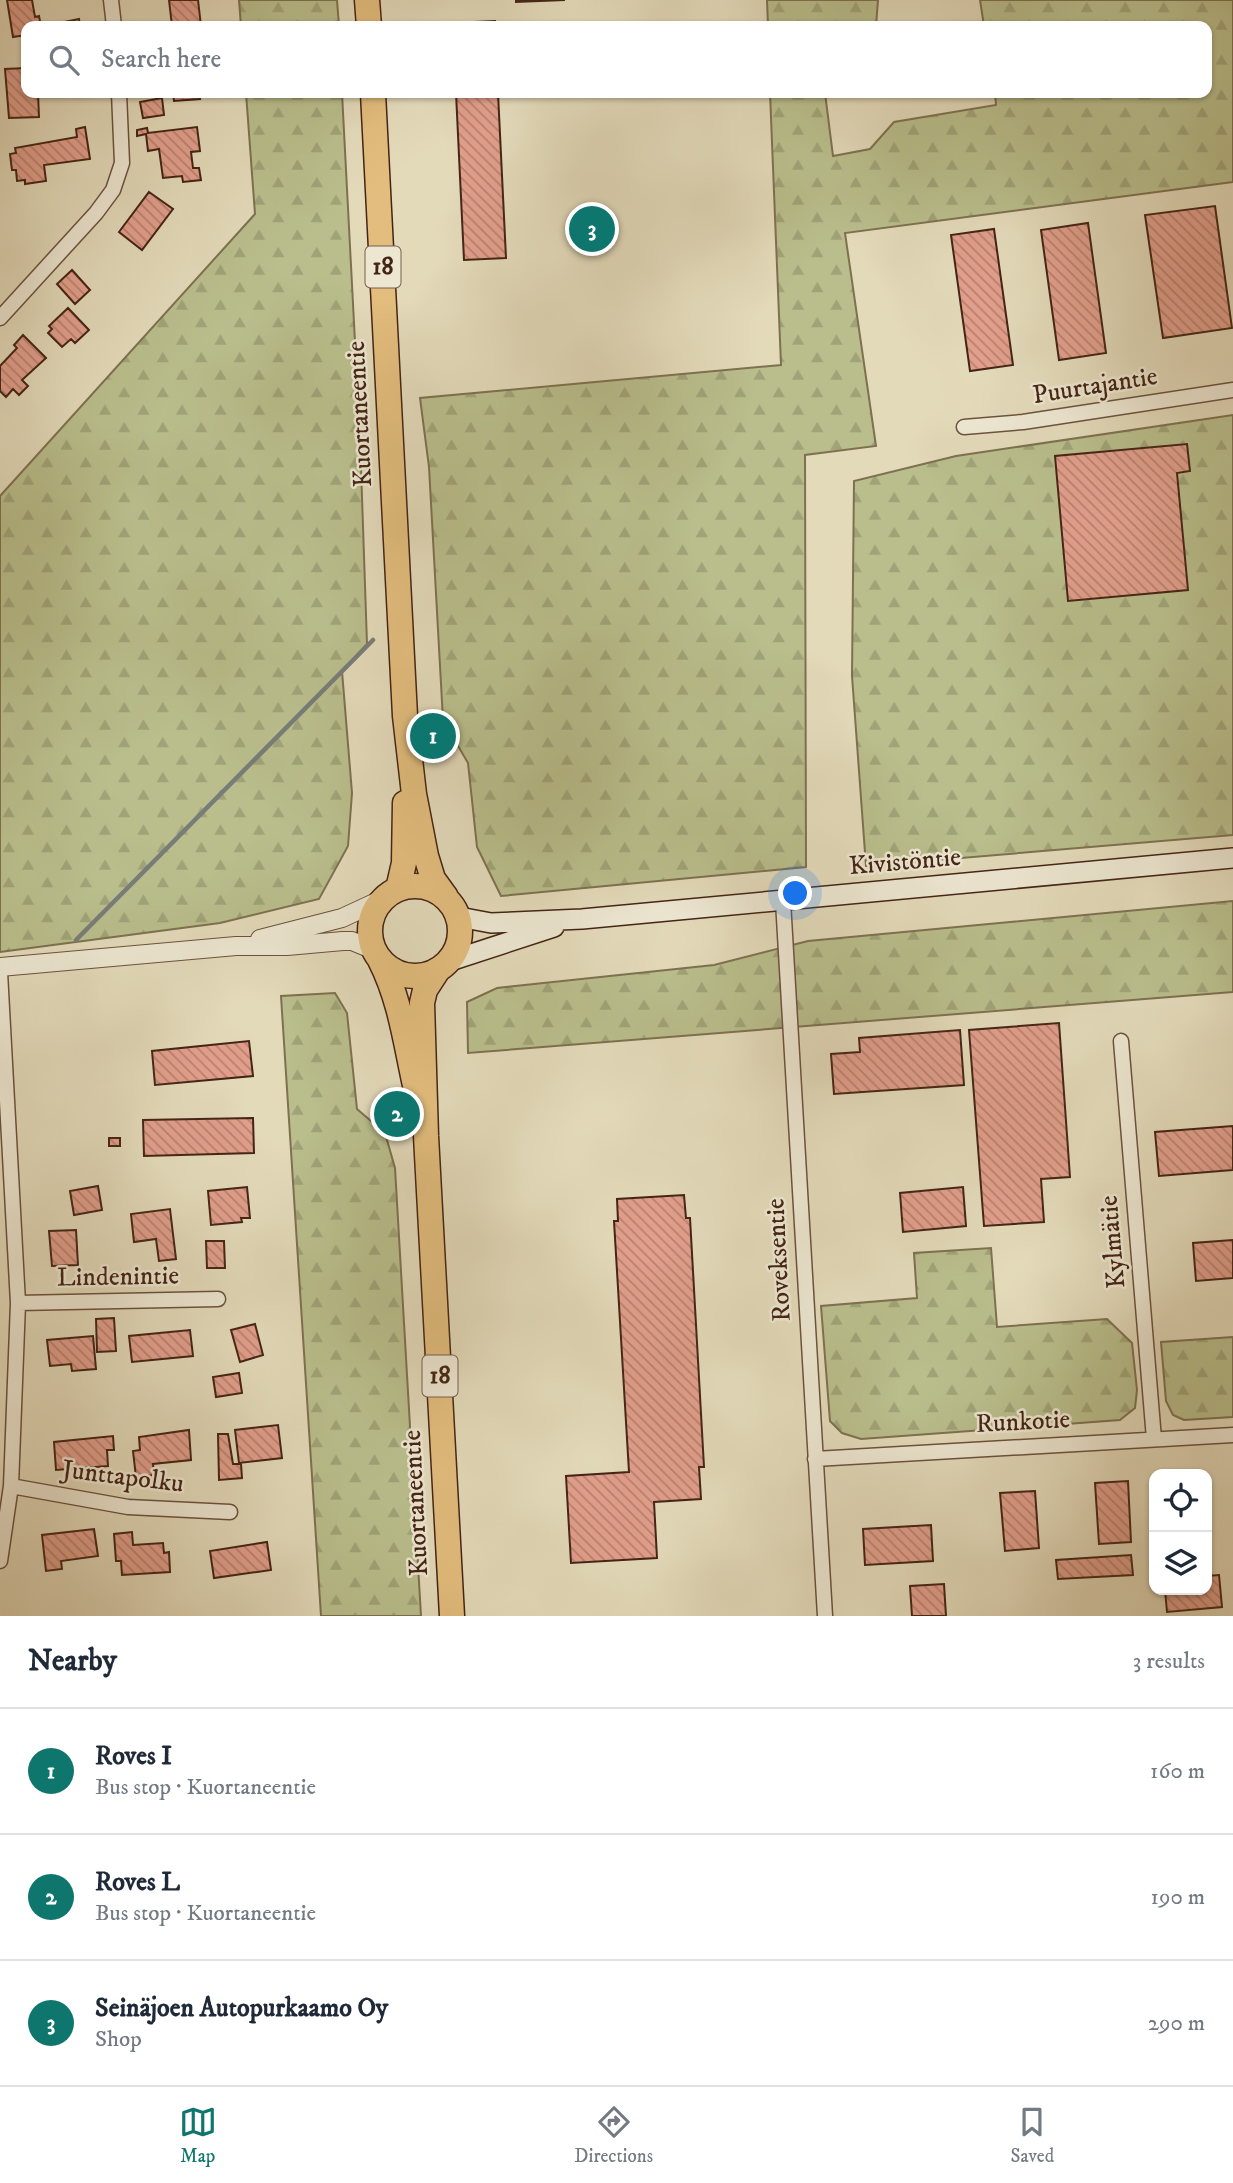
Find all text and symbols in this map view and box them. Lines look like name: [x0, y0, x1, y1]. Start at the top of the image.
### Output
search box: [21, 21, 1212, 98]
icon: search: [45, 41, 83, 79]
text: Search here: [101, 43, 221, 76]
pin: 3: [569, 203, 615, 255]
road number: 18: [366, 246, 400, 288]
street label: Kuortaneentie: [340, 340, 380, 488]
street label: Puurtajantie: [1030, 360, 1160, 412]
pin: 1: [410, 710, 456, 762]
street label: Kivistöntie: [848, 841, 962, 883]
your location: [778, 876, 812, 910]
pin: 2: [374, 1088, 420, 1140]
street label: Kylmätie: [1092, 1194, 1134, 1290]
street label: Roveksentie: [759, 1197, 799, 1323]
street label: Lindenintie: [57, 1259, 179, 1295]
road number: 18: [422, 1356, 458, 1396]
street label: Runkotie: [975, 1403, 1071, 1441]
street label: Kuortaneentie: [396, 1429, 436, 1577]
street label: Junttapolku: [58, 1453, 186, 1501]
map controls: [1149, 1469, 1212, 1595]
button: locate: [1149, 1469, 1212, 1532]
button: layers: [1149, 1532, 1212, 1595]
text: Nearby: [28, 1643, 117, 1680]
text: 3 results: [1133, 1647, 1205, 1676]
text: Roves I: [95, 1740, 172, 1773]
text: 1: [47, 1757, 55, 1786]
text: 160 m: [1150, 1757, 1205, 1786]
text: Bus stop · Kuortaneentie: [95, 1773, 316, 1802]
text: Roves L: [95, 1866, 180, 1899]
text: 2: [45, 1883, 57, 1912]
text: 190 m: [1151, 1883, 1205, 1912]
text: Bus stop · Kuortaneentie: [95, 1899, 316, 1928]
text: Seinäjoen Autopurkaamo Oy: [95, 1992, 388, 2025]
text: 3: [47, 2009, 55, 2038]
text: 290 m: [1148, 2009, 1205, 2038]
text: Shop: [95, 2025, 142, 2054]
tab: Map: [179, 2103, 217, 2168]
tab: Directions: [574, 2103, 653, 2168]
tab: Saved: [1011, 2103, 1054, 2168]

